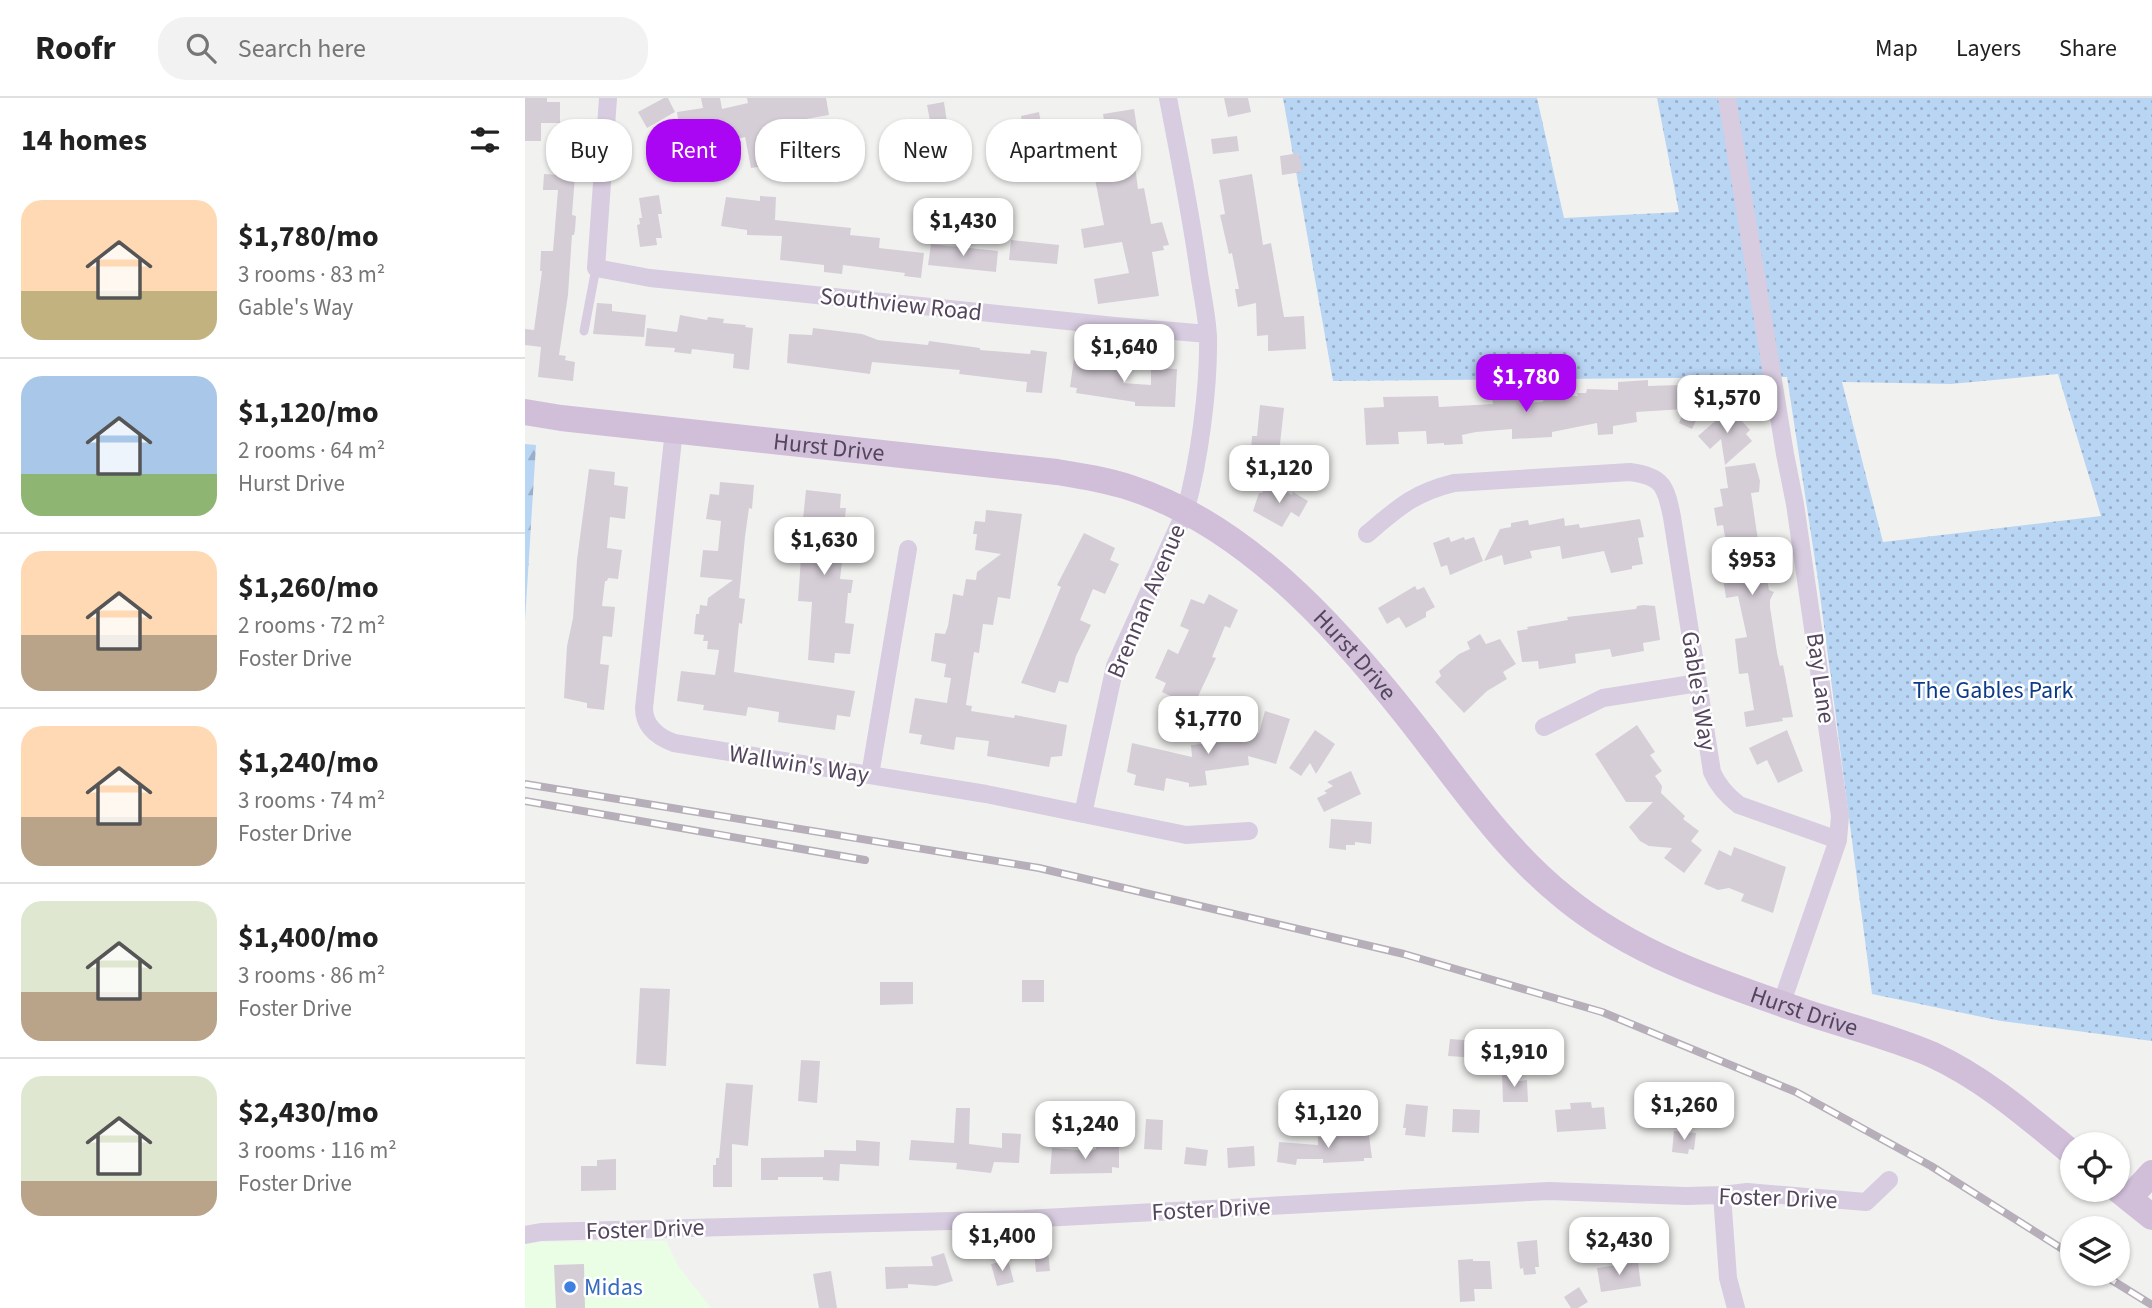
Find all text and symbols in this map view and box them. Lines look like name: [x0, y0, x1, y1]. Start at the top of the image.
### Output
search box: [158, 17, 648, 80]
text: Roofr: [35, 25, 116, 72]
icon: search: [182, 29, 220, 67]
text: Search here: [238, 30, 366, 67]
text: Map: [1875, 31, 1918, 66]
text: Layers: [1956, 31, 2021, 66]
text: Share: [2059, 31, 2117, 66]
text: 14 homes: [21, 119, 147, 162]
chip: Buy: [546, 119, 632, 182]
chip: Rent: [646, 119, 741, 182]
chip: Filters: [755, 119, 865, 182]
chip: New: [879, 119, 972, 182]
chip: Apartment: [986, 119, 1141, 182]
icon: filters: [466, 121, 504, 159]
pin: $1,430: [906, 198, 1020, 258]
text: $1,430: [929, 204, 997, 237]
text: $1,780/mo: [238, 215, 379, 258]
icon: home: [77, 228, 161, 312]
text: 3 rooms · 83 m²: [238, 258, 385, 291]
street label: Southview Road: [818, 279, 984, 330]
text: Gable's Way: [238, 291, 353, 324]
pin: $1,640: [1067, 324, 1181, 384]
text: $1,640: [1090, 330, 1158, 363]
pin: $1,780: [1469, 354, 1583, 414]
text: $1,780: [1492, 360, 1560, 393]
pin: $1,570: [1670, 376, 1784, 435]
text: $1,570: [1693, 381, 1761, 414]
text: $1,120/mo: [238, 391, 379, 434]
icon: home: [77, 404, 161, 488]
street label: Hurst Drive: [772, 424, 886, 471]
text: 2 rooms · 64 m²: [238, 434, 385, 467]
pin: $1,120: [1222, 446, 1336, 505]
text: $1,120: [1245, 451, 1313, 484]
text: Hurst Drive: [238, 467, 345, 500]
pin: $1,630: [767, 518, 881, 577]
street label: Brennan Avenue: [1098, 519, 1195, 684]
text: $1,630: [790, 523, 858, 556]
pin: $953: [1711, 538, 1793, 597]
text: $953: [1728, 543, 1776, 576]
text: $1,260/mo: [238, 566, 379, 609]
icon: home: [77, 579, 161, 663]
street label: Hurst Drive: [1305, 602, 1405, 708]
text: 2 rooms · 72 m²: [238, 609, 385, 642]
street label: Gable's Way: [1672, 629, 1725, 753]
street label: Bay Lane: [1797, 631, 1844, 726]
text: Foster Drive: [238, 642, 352, 675]
park label: The Gables Park: [1913, 673, 2073, 708]
pin: $1,770: [1151, 696, 1265, 756]
text: $1,770: [1174, 702, 1242, 735]
street label: Wallwin's Way: [726, 736, 871, 793]
text: $1,240/mo: [238, 741, 379, 784]
icon: home: [77, 754, 161, 838]
text: 3 rooms · 74 m²: [238, 784, 385, 817]
text: Foster Drive: [238, 817, 352, 850]
text: $1,400/mo: [238, 916, 379, 959]
icon: home: [77, 929, 161, 1013]
text: 3 rooms · 86 m²: [238, 959, 385, 992]
street label: Hurst Drive: [1745, 977, 1862, 1046]
text: Foster Drive: [238, 992, 352, 1025]
pin: $1,910: [1457, 1030, 1571, 1089]
text: $1,910: [1480, 1035, 1548, 1068]
pin: $1,260: [1627, 1082, 1741, 1142]
text: $1,260: [1650, 1088, 1718, 1121]
pin: $1,120: [1271, 1090, 1385, 1150]
text: $2,430/mo: [238, 1091, 379, 1134]
text: $1,120: [1294, 1096, 1362, 1129]
pin: $1,240: [1028, 1102, 1142, 1161]
icon: home: [77, 1104, 161, 1188]
text: $1,240: [1051, 1107, 1119, 1140]
map controls: [2060, 1132, 2130, 1286]
button: locate: [2060, 1132, 2130, 1202]
text: 3 rooms · 116 m²: [238, 1134, 397, 1167]
text: Foster Drive: [238, 1167, 352, 1200]
street label: Foster Drive: [1718, 1179, 1838, 1218]
street label: Foster Drive: [1151, 1189, 1271, 1230]
street label: Foster Drive: [585, 1210, 705, 1249]
pin: $1,400: [945, 1214, 1059, 1273]
button: layers: [2060, 1216, 2130, 1286]
pin: $2,430: [1562, 1218, 1676, 1277]
text: $1,400: [968, 1219, 1036, 1252]
text: $2,430: [1585, 1223, 1653, 1256]
place label: Midas: [584, 1270, 643, 1305]
marker: Midas: [562, 1279, 578, 1295]

